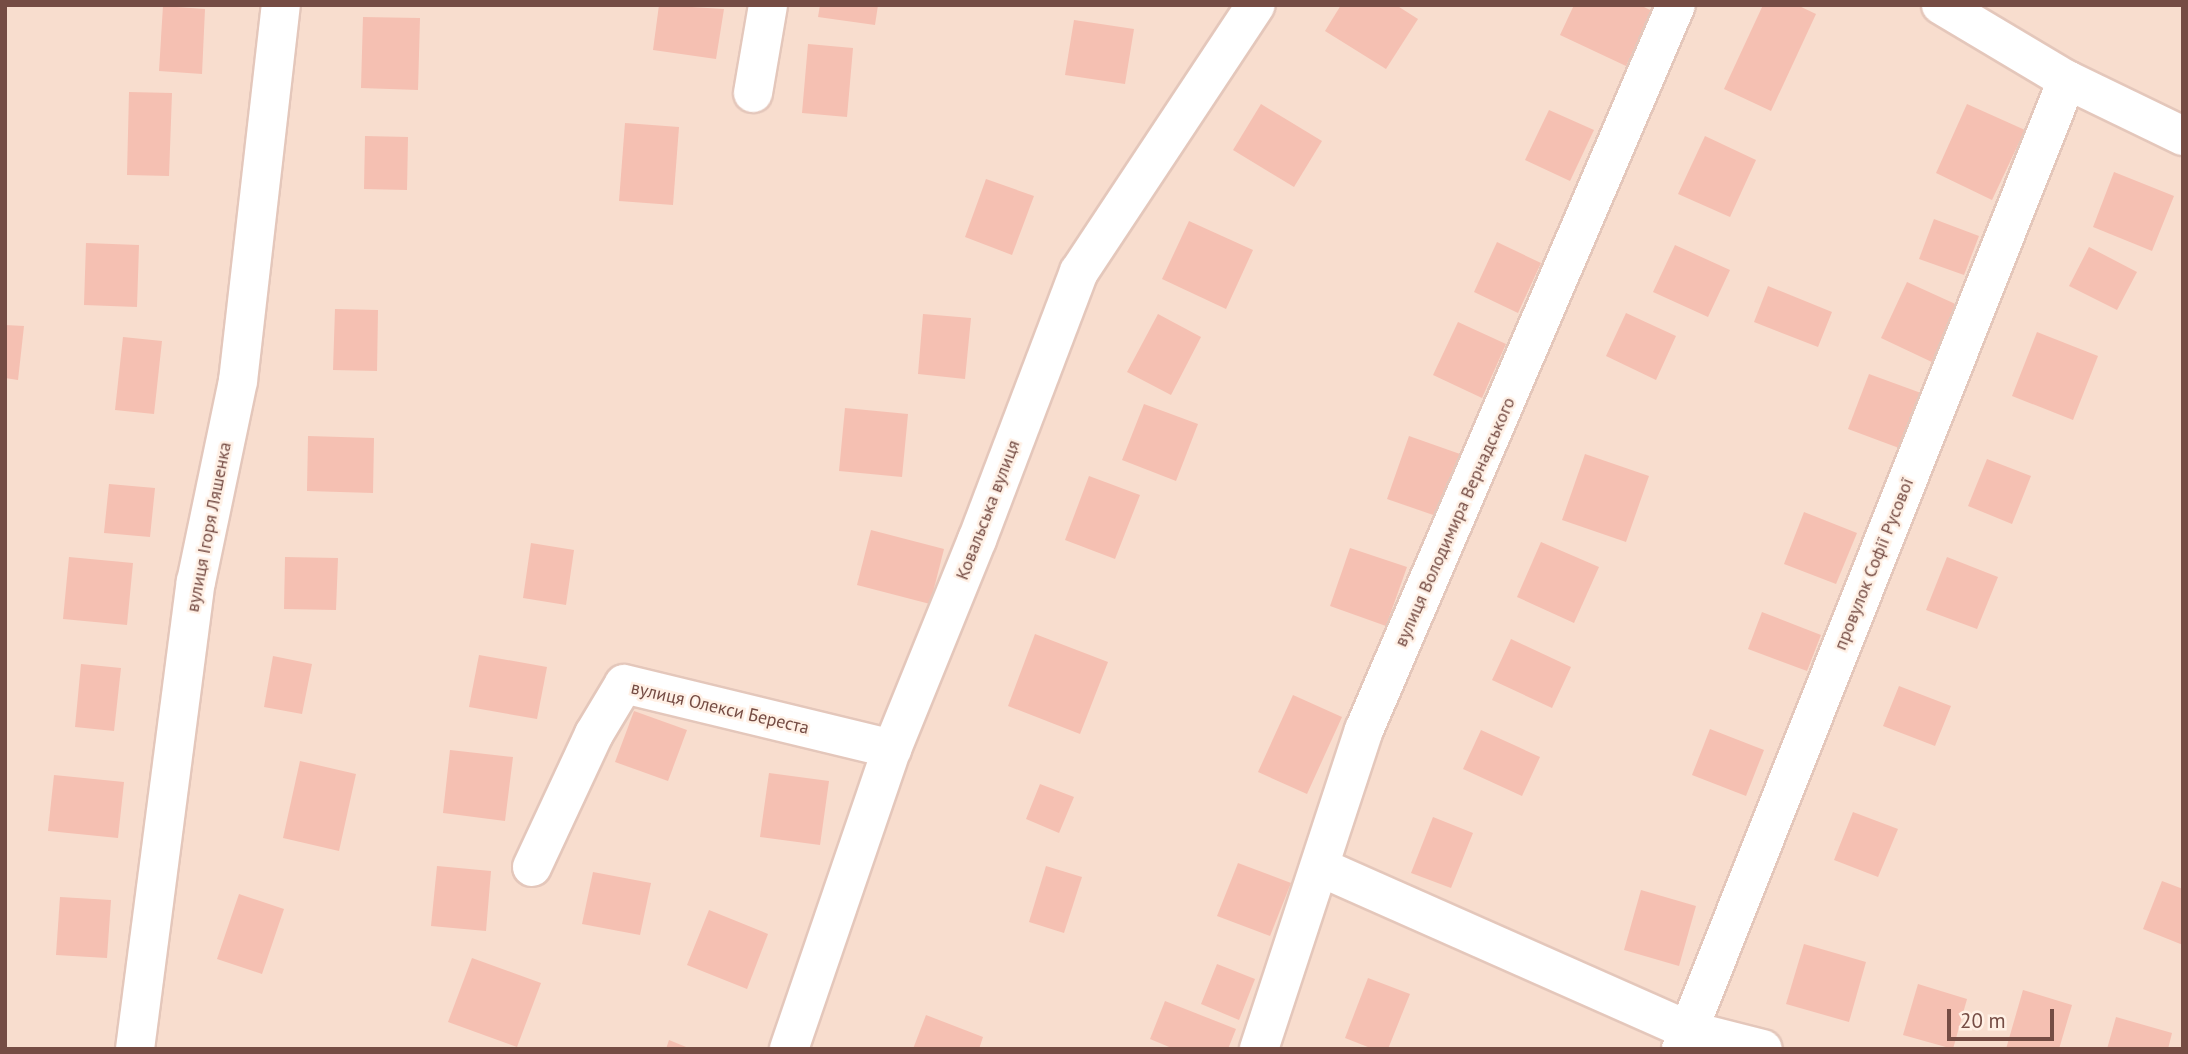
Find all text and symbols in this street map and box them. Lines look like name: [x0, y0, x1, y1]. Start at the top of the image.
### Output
street label: вулиця Володимира Вернадського: [1390, 394, 1520, 650]
street label: Ковальська вулиця: [951, 437, 1025, 583]
street label: вулиця Ігоря Ляшенка: [182, 440, 236, 614]
street label: провулок Софії Русової: [1830, 475, 1918, 653]
street label: вулиця Олекси Береста: [629, 677, 811, 739]
scale bar: [1950, 995, 2057, 1038]
text: 20 m: [1960, 1007, 2006, 1034]

